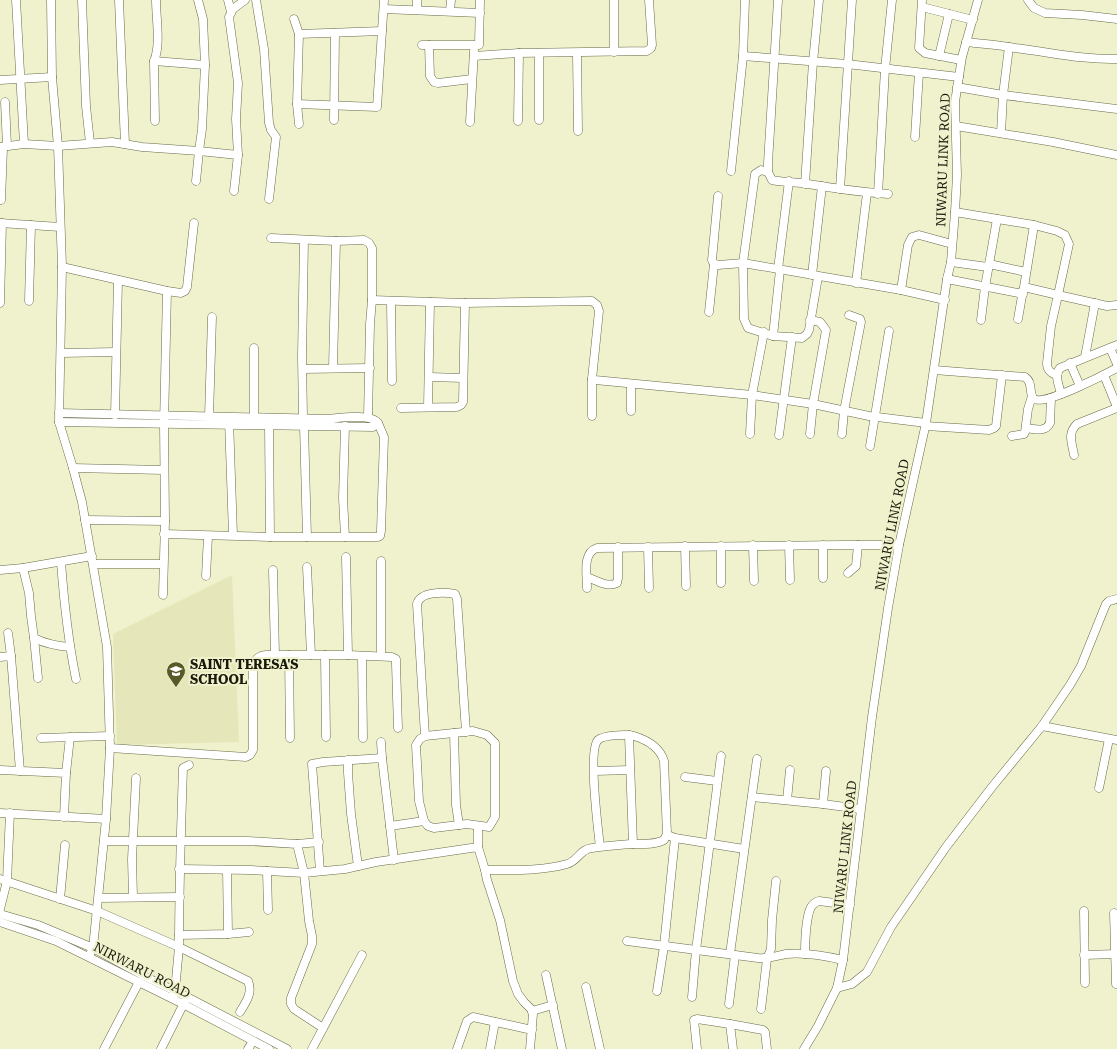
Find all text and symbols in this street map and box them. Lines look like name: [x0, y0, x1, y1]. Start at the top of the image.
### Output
street label: NIWARU LINK ROAD: [933, 93, 953, 227]
street label: NIWARU LINK ROAD: [872, 458, 912, 592]
place label: SAINT TERESA'S SCHOOL: [190, 657, 298, 687]
school or university icon: SAINT TERESA'S SCHOOL: [165, 660, 187, 688]
street label: NIWARU LINK ROAD: [831, 780, 859, 914]
street label: NIRWARU ROAD: [91, 939, 193, 1001]

